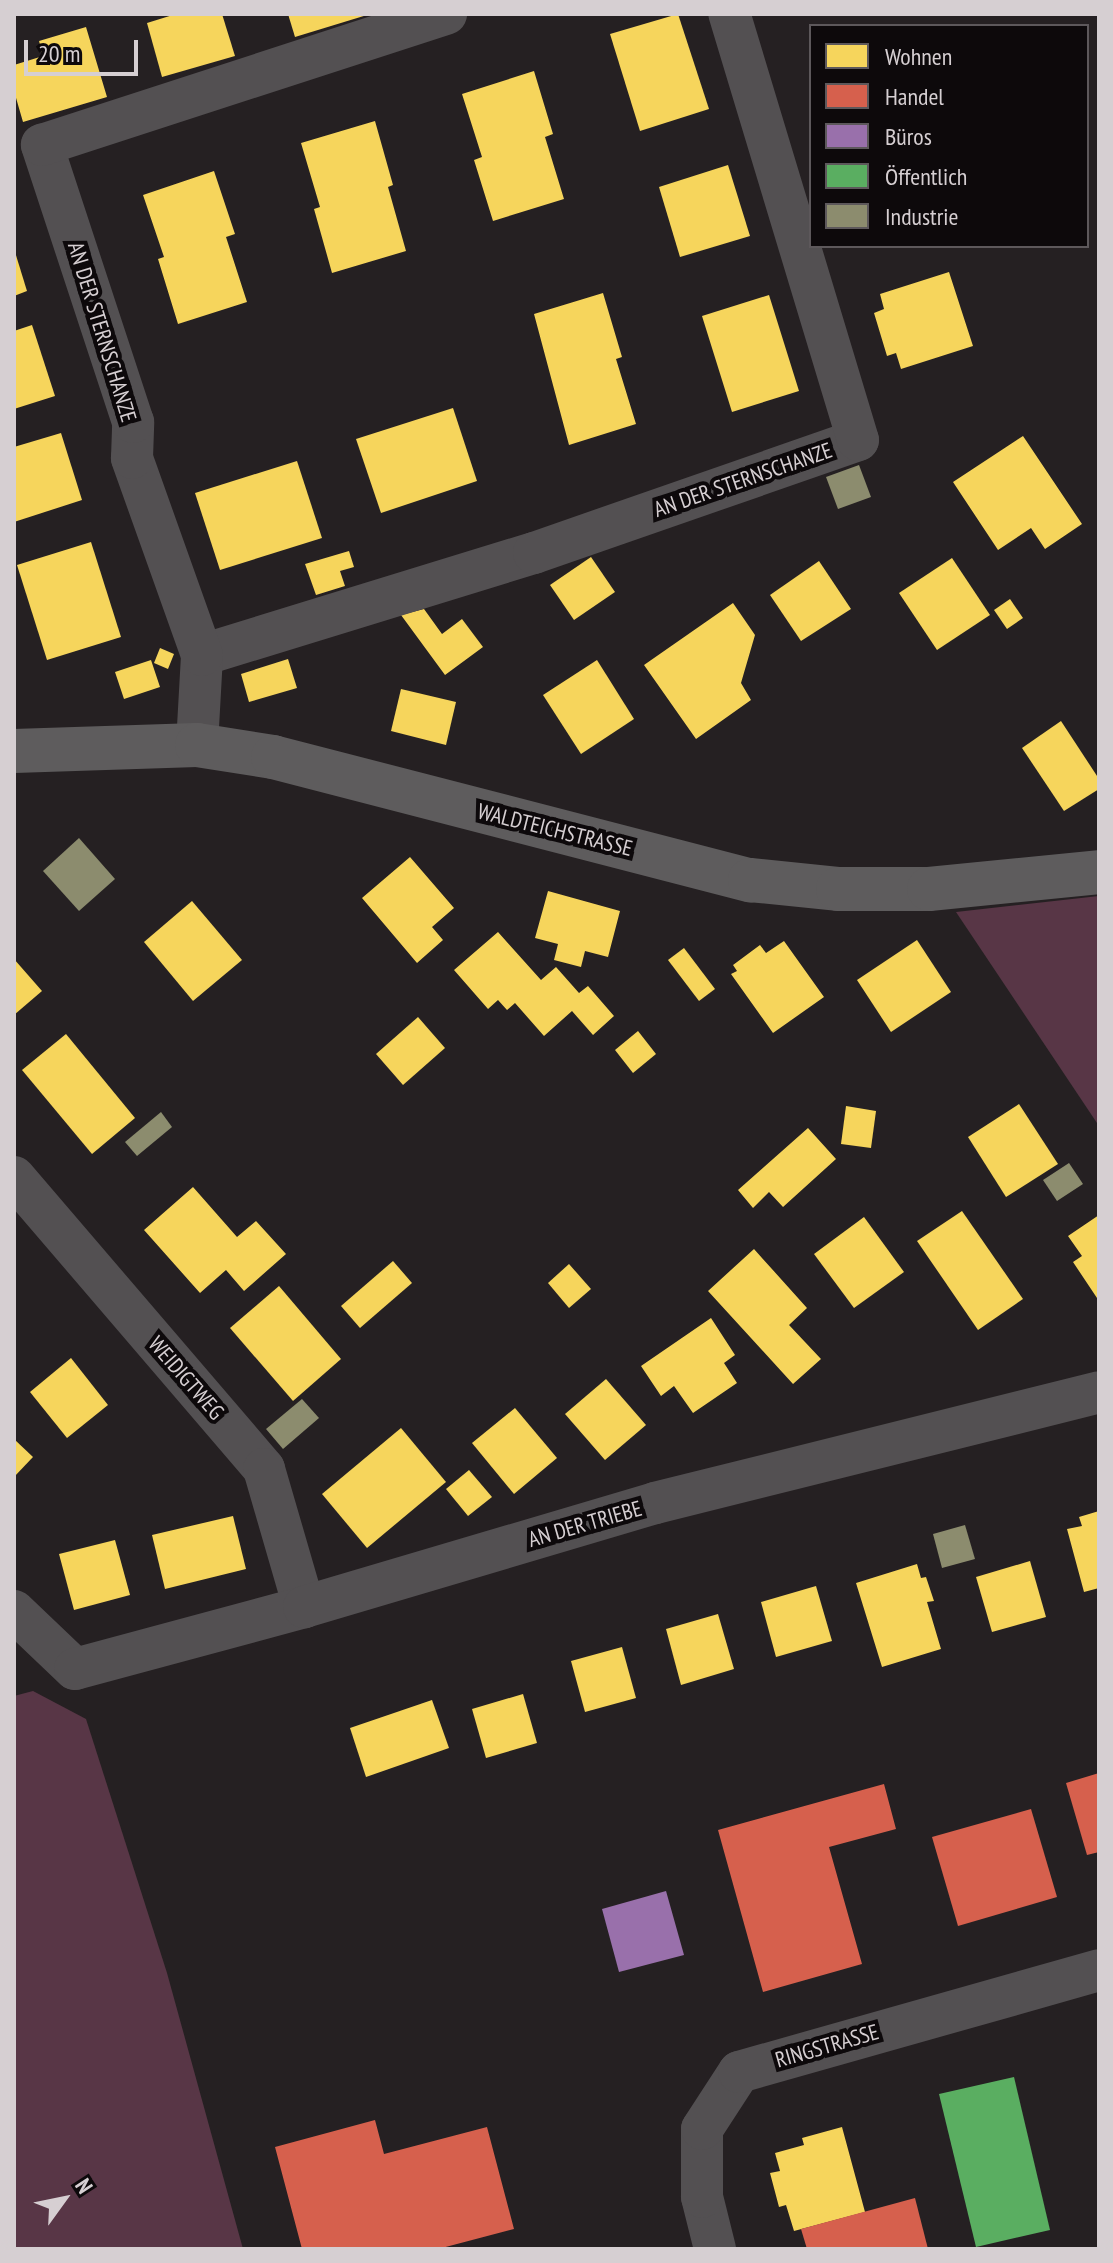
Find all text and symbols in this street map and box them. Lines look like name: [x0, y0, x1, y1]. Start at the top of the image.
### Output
scale bar: [28, 24, 142, 74]
legend: [809, 24, 1089, 248]
text: 20 m: [38, 38, 80, 69]
text: Wohnen: [885, 41, 952, 72]
text: Handel: [885, 81, 944, 112]
text: Büros: [885, 121, 932, 152]
text: Öffentlich: [885, 161, 967, 192]
text: Industrie: [885, 201, 958, 232]
street label: AN DER STERNSCHANZE: [62, 239, 142, 425]
street label: AN DER STERNSCHANZE: [650, 437, 836, 523]
street label: WALDTEICHSTRASSE: [475, 798, 635, 862]
street label: WEIDIGTWEG: [143, 1331, 229, 1425]
street label: AN DER TRIEBE: [525, 1495, 645, 1553]
street label: RINGSTRASSE: [772, 2019, 882, 2073]
north arrow: [24, 2159, 104, 2239]
text: N: [69, 2173, 99, 2199]

